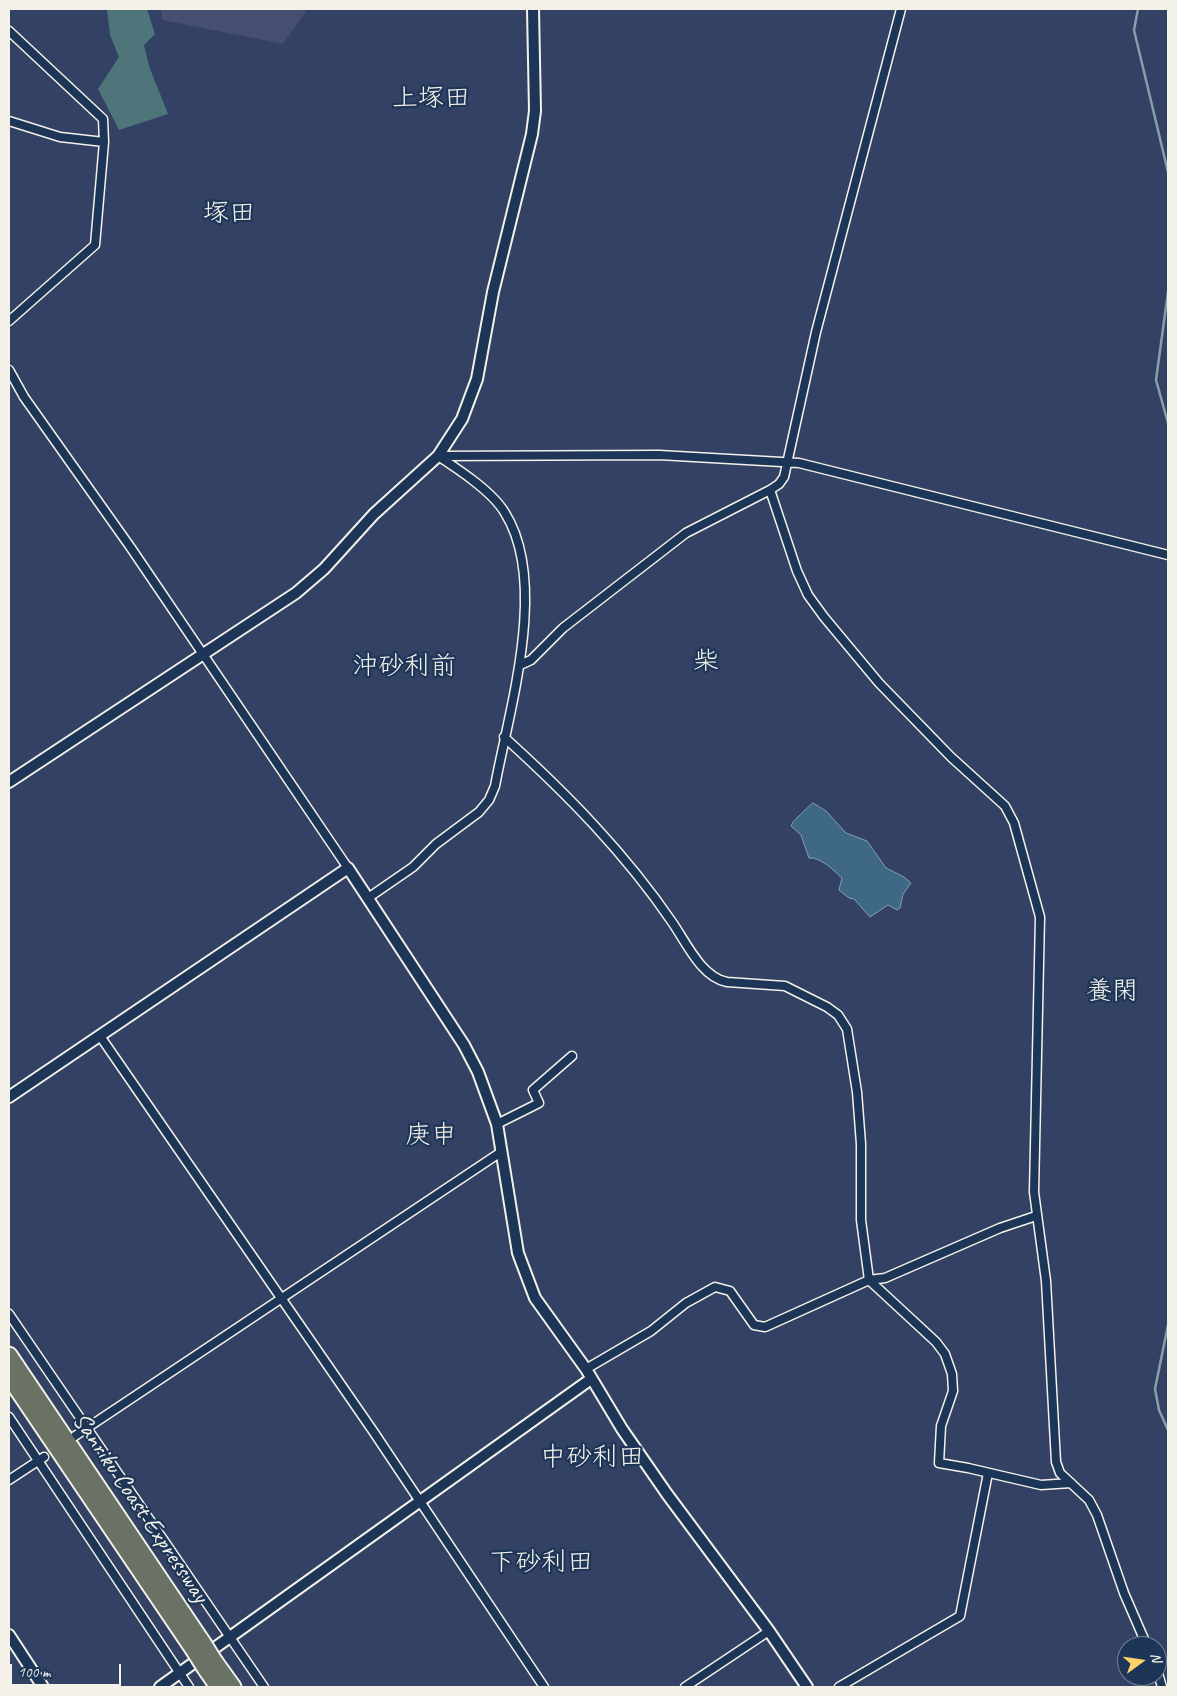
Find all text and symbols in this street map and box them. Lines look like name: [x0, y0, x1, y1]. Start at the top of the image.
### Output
district label: 上塚田: [392, 83, 470, 115]
district label: 塚田: [203, 198, 255, 230]
district label: 柴: [693, 646, 719, 678]
district label: 沖砂利前: [352, 651, 456, 683]
district label: 養閑: [1086, 976, 1138, 1008]
district label: 庚申: [405, 1120, 457, 1152]
street label: Sanriku Coast Expressway: [65, 1407, 215, 1609]
district label: 中砂利田: [540, 1442, 644, 1474]
district label: 下砂利田: [489, 1547, 593, 1579]
north arrow: [1117, 1636, 1167, 1686]
text: N: [1147, 1651, 1165, 1664]
scale bar: [12, 1654, 124, 1686]
text: 100 m: [18, 1663, 50, 1682]

